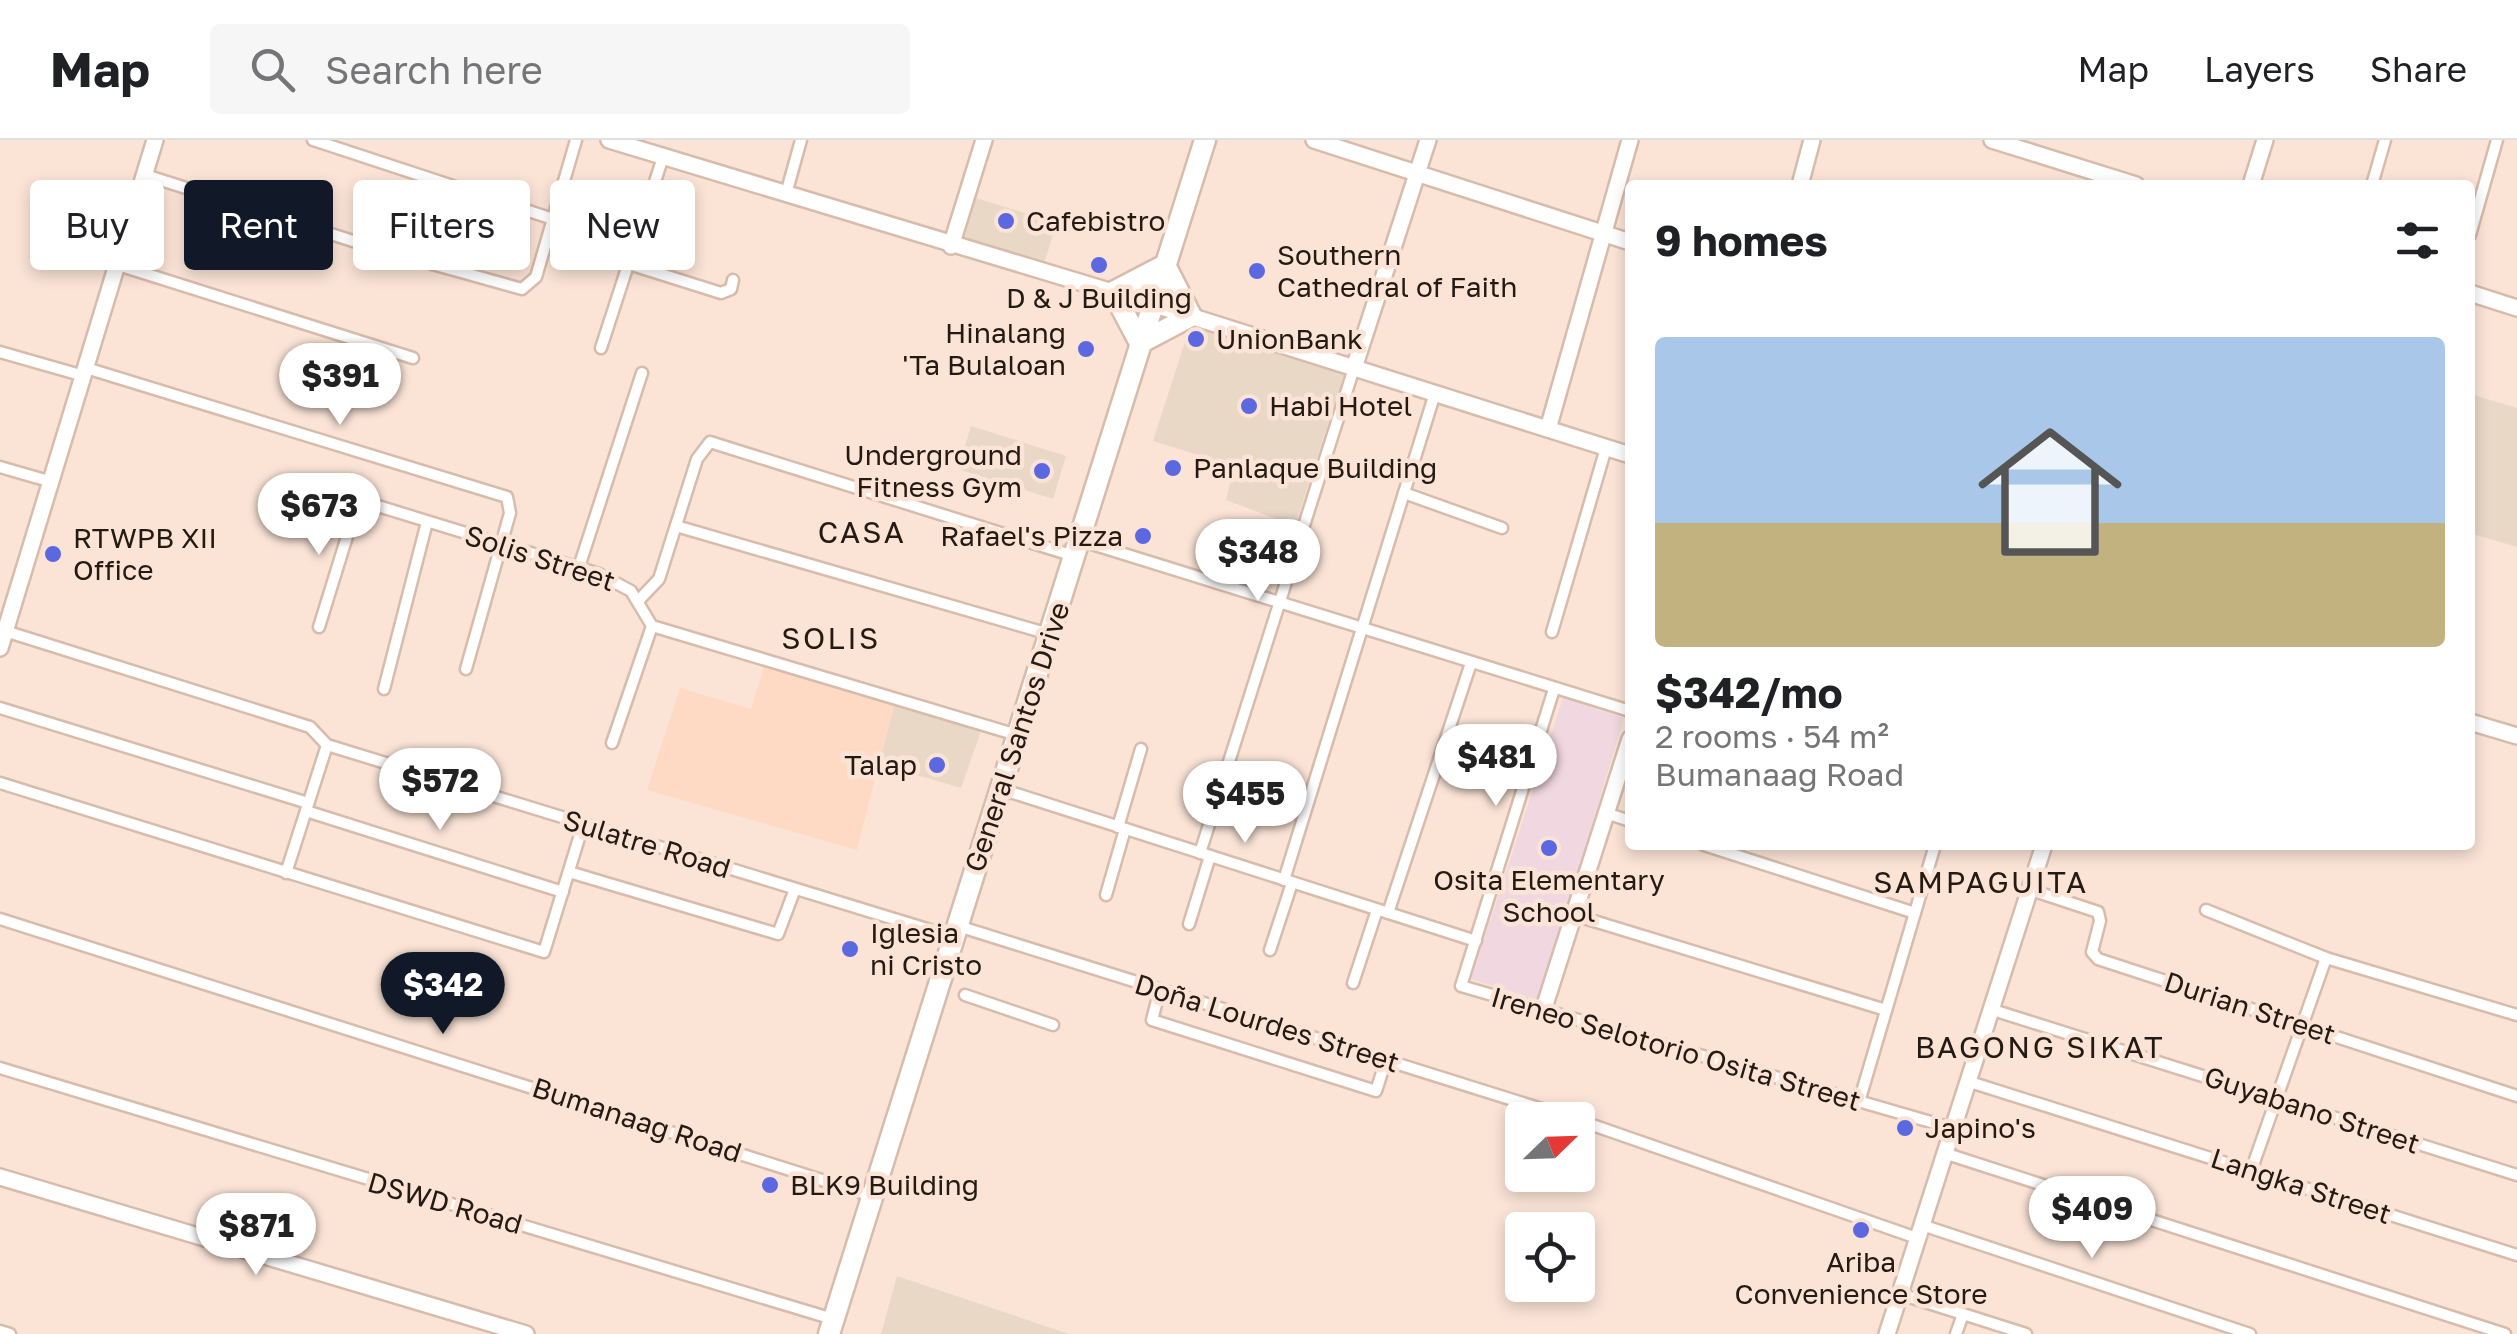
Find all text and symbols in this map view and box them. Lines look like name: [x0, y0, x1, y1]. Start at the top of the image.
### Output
search box: [210, 24, 910, 114]
text: Map: [50, 40, 150, 98]
icon: search: [245, 42, 300, 97]
text: Search here: [325, 47, 543, 92]
text: Map: [2078, 48, 2149, 90]
text: Layers: [2204, 48, 2315, 90]
text: Share: [2370, 48, 2467, 90]
chip: Buy: [30, 180, 164, 270]
chip: Rent: [184, 180, 333, 270]
chip: Filters: [353, 180, 530, 270]
chip: New: [550, 180, 695, 270]
place label: Cafebistro: [1026, 204, 1165, 237]
marker: Cafebistro: [995, 210, 1017, 232]
icon: filters: [2390, 213, 2445, 268]
text: 9 homes: [1655, 215, 1828, 265]
place label: Southern Cathedral of Faith: [1277, 238, 1517, 303]
marker: D & J Building: [1088, 254, 1110, 276]
marker: Southern Cathedral of Faith: [1246, 260, 1268, 282]
place label: D & J Building: [1006, 281, 1192, 314]
place label: Hinalang 'Ta Bulaloan: [902, 316, 1066, 381]
place label: UnionBank: [1216, 322, 1363, 355]
marker: UnionBank: [1185, 328, 1207, 350]
marker: Hinalang 'Ta Bulaloan: [1075, 338, 1097, 360]
pin: $391: [281, 343, 399, 428]
text: $391: [301, 356, 379, 394]
place label: Habi Hotel: [1269, 389, 1412, 422]
marker: Habi Hotel: [1238, 395, 1260, 417]
icon: home: [1960, 402, 2140, 582]
place label: Underground Fitness Gym: [844, 438, 1022, 503]
place label: Panlaque Building: [1193, 451, 1437, 484]
marker: Panlaque Building: [1162, 457, 1184, 479]
marker: Underground Fitness Gym: [1031, 460, 1053, 482]
pin: $673: [260, 473, 378, 558]
text: $673: [280, 486, 358, 524]
district label: CASA: [818, 514, 906, 550]
street label: Solis Street: [461, 518, 619, 597]
place label: Rafael's Pizza: [940, 519, 1123, 552]
pin: $348: [1199, 519, 1317, 604]
place label: RTWPB XII Office: [73, 521, 217, 586]
marker: Rafael's Pizza: [1132, 525, 1154, 547]
text: $348: [1217, 532, 1299, 570]
marker: RTWPB XII Office: [42, 543, 64, 565]
street label: General Santos Drive: [957, 598, 1076, 876]
district label: SOLIS: [781, 620, 881, 656]
text: $342/mo: [1655, 667, 1843, 717]
text: 2 rooms · 54 m²: [1655, 717, 1889, 755]
pin: $481: [1437, 724, 1555, 809]
text: $481: [1457, 737, 1535, 775]
pin: $572: [381, 748, 499, 833]
place label: Talap: [844, 748, 917, 781]
marker: Talap: [926, 754, 948, 776]
text: Bumanaag Road: [1655, 755, 1904, 793]
text: $572: [401, 761, 479, 799]
pin: $455: [1186, 761, 1304, 846]
text: $455: [1205, 774, 1285, 812]
street label: Sulatre Road: [560, 802, 735, 885]
marker: Osita Elementary School: [1538, 837, 1560, 859]
place label: Osita Elementary School: [1433, 863, 1665, 928]
district label: SAMPAGUITA: [1873, 864, 2089, 900]
place label: Iglesia ni Cristo: [870, 916, 982, 981]
marker: Iglesia ni Cristo: [839, 938, 861, 960]
pin: $342: [384, 952, 502, 1037]
street label: Durian Street: [2160, 964, 2340, 1051]
text: $342: [403, 965, 483, 1003]
street label: Doña Lourdes Street: [1131, 967, 1403, 1078]
street label: Ireneo Selotorio Osita Street: [1488, 980, 1865, 1117]
district label: BAGONG SIKAT: [1915, 1029, 2165, 1065]
street label: Guyabano Street: [2200, 1059, 2424, 1160]
street label: Bumanaag Road: [528, 1070, 746, 1169]
north arrow: [1505, 1102, 1595, 1192]
map controls: [1505, 1102, 1595, 1302]
place label: Japino's: [1925, 1111, 2036, 1144]
marker: Japino's: [1894, 1117, 1916, 1139]
street label: Langka Street: [2207, 1141, 2396, 1230]
street label: DSWD Road: [364, 1165, 526, 1240]
place label: BLK9 Building: [790, 1168, 979, 1201]
marker: BLK9 Building: [759, 1174, 781, 1196]
pin: $409: [2033, 1176, 2151, 1261]
text: $409: [2051, 1189, 2133, 1227]
pin: $871: [197, 1193, 315, 1278]
text: $871: [218, 1206, 294, 1244]
button: locate: [1505, 1212, 1595, 1302]
marker: Ariba Convenience Store: [1850, 1219, 1872, 1241]
place label: Ariba Convenience Store: [1735, 1245, 1987, 1310]

